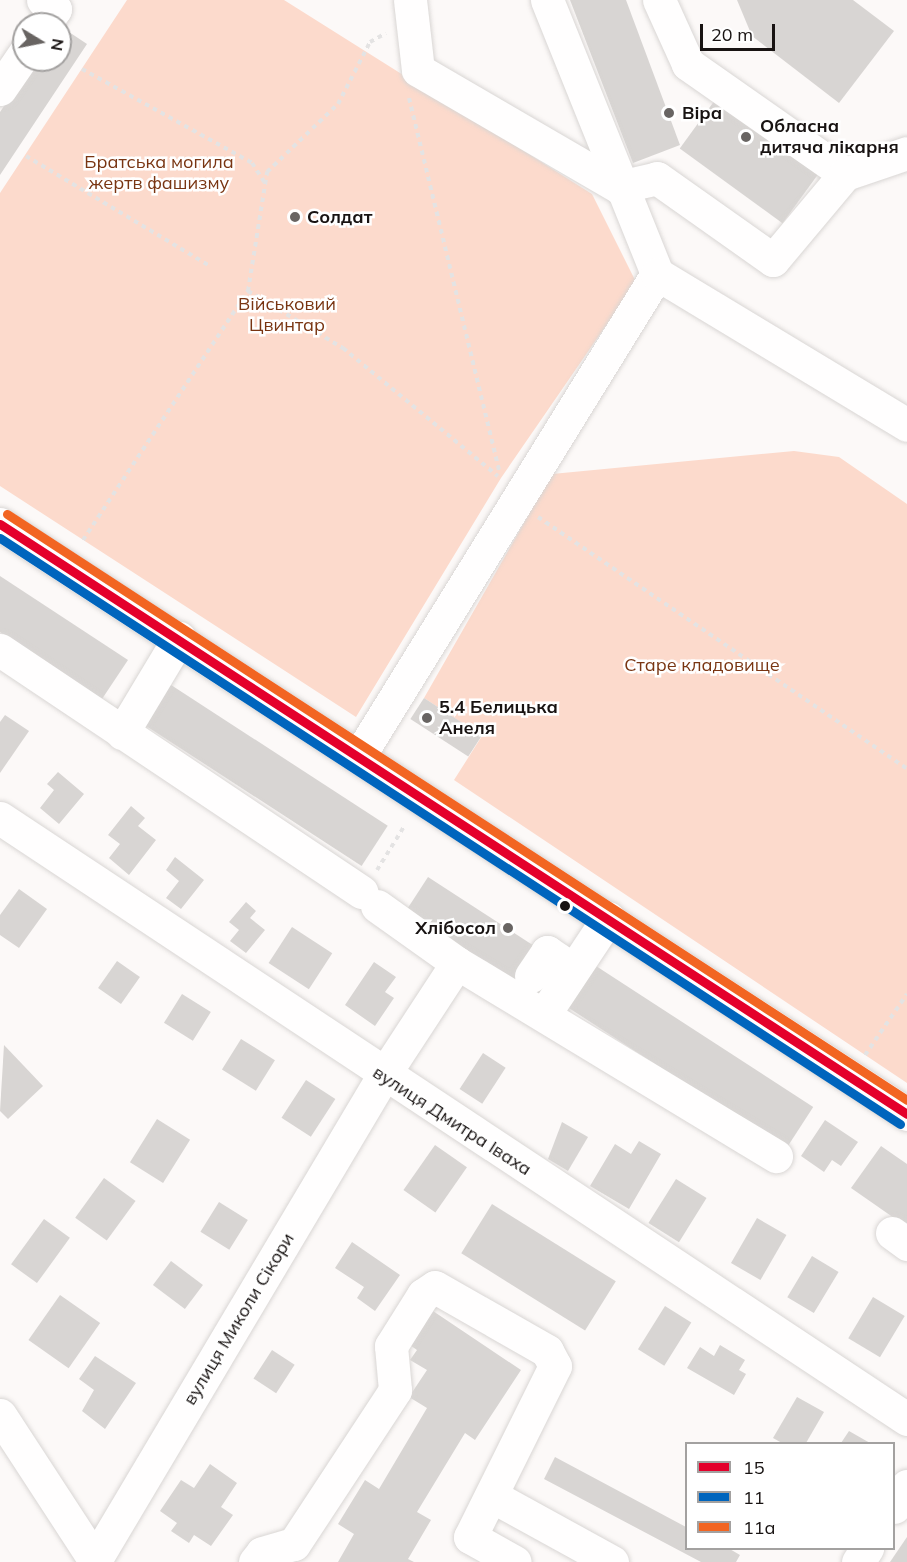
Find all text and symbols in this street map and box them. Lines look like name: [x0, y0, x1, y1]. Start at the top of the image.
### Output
north arrow: [12, 12, 72, 72]
scale bar: [703, 12, 778, 50]
text: 20 m: [711, 23, 753, 46]
text: N: [47, 37, 69, 52]
place label: Віра: [682, 102, 722, 124]
marker: Віра: [660, 104, 678, 122]
place label: Обласна дитяча лікарня: [760, 116, 899, 158]
marker: Обласна дитяча лікарня: [737, 128, 755, 146]
park label: Братська могила жертв фашизму: [84, 152, 234, 195]
place label: Солдат: [307, 206, 372, 228]
marker: Солдат: [288, 210, 302, 224]
park label: Військовий Цвинтар: [238, 294, 336, 336]
park label: Старе кладовище: [624, 654, 780, 676]
place label: 5.4 Белицька Анеля: [439, 697, 558, 740]
marker: 5.4 Белицька Анеля: [420, 711, 434, 725]
unlabelled marker: [559, 900, 571, 912]
place label: Хлібосол: [415, 917, 496, 939]
marker: Хлібосол: [501, 921, 515, 935]
street label: вулиця Дмитра Іваха: [369, 1062, 535, 1180]
street label: вулиця Миколи Сікори: [179, 1229, 299, 1409]
legend: [685, 1442, 895, 1550]
text: 15: [743, 1456, 765, 1479]
text: 11: [743, 1486, 765, 1509]
text: 11а: [743, 1516, 776, 1539]

